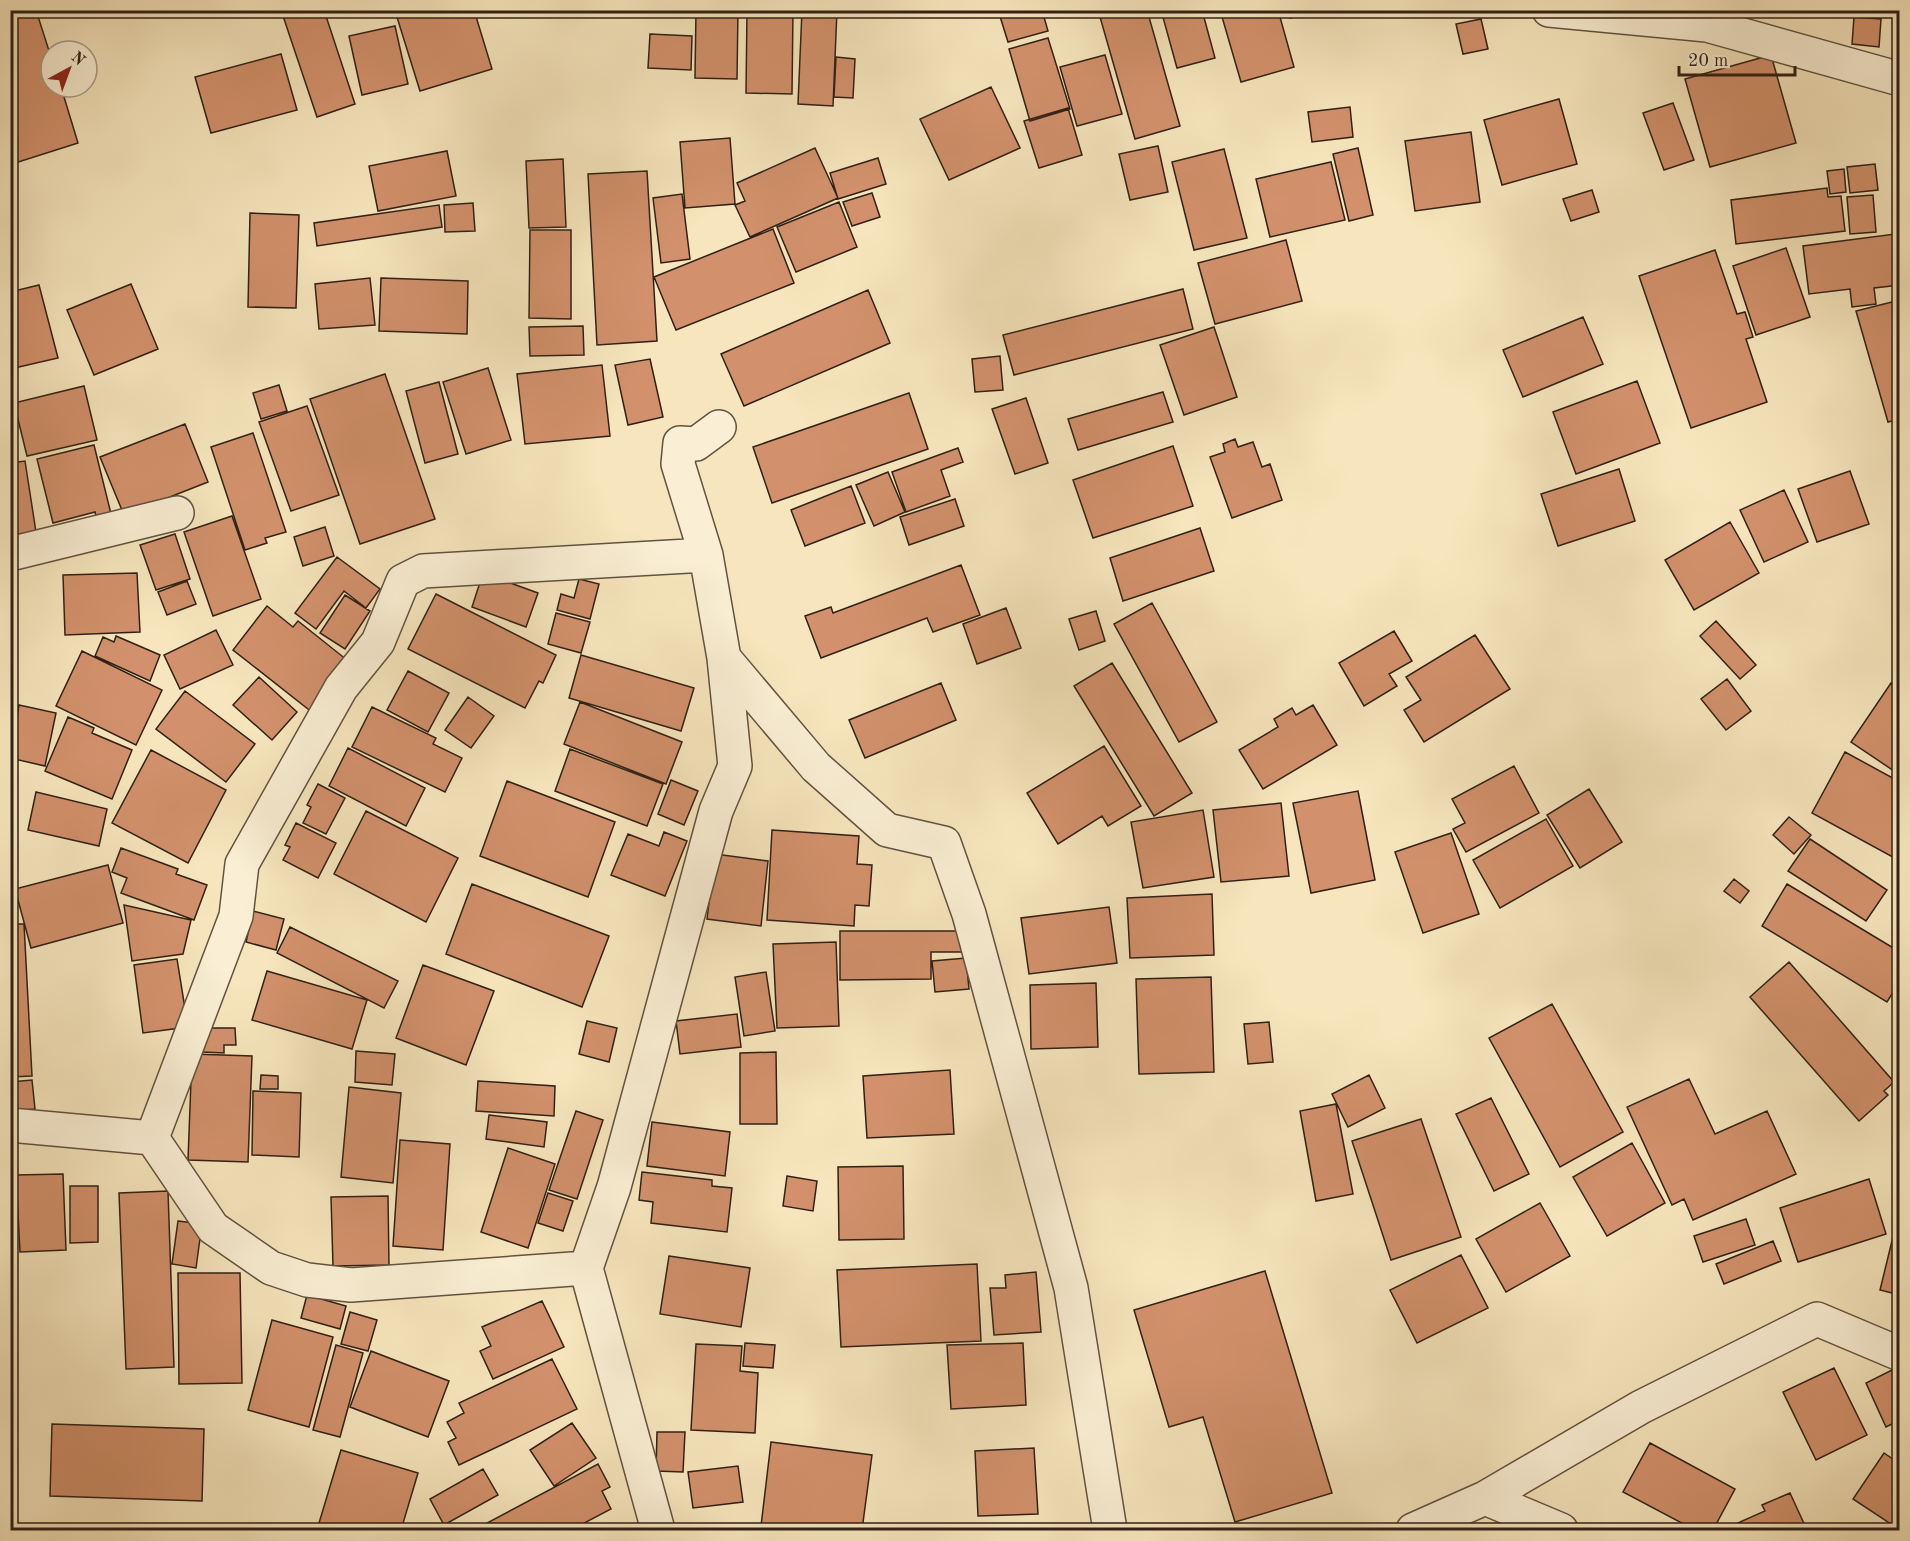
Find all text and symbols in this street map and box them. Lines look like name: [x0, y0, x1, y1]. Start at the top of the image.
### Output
north arrow: [39, 39, 99, 99]
scale bar: [1679, 39, 1794, 77]
text: N: [68, 49, 88, 70]
text: 20 m: [1688, 52, 1728, 70]

